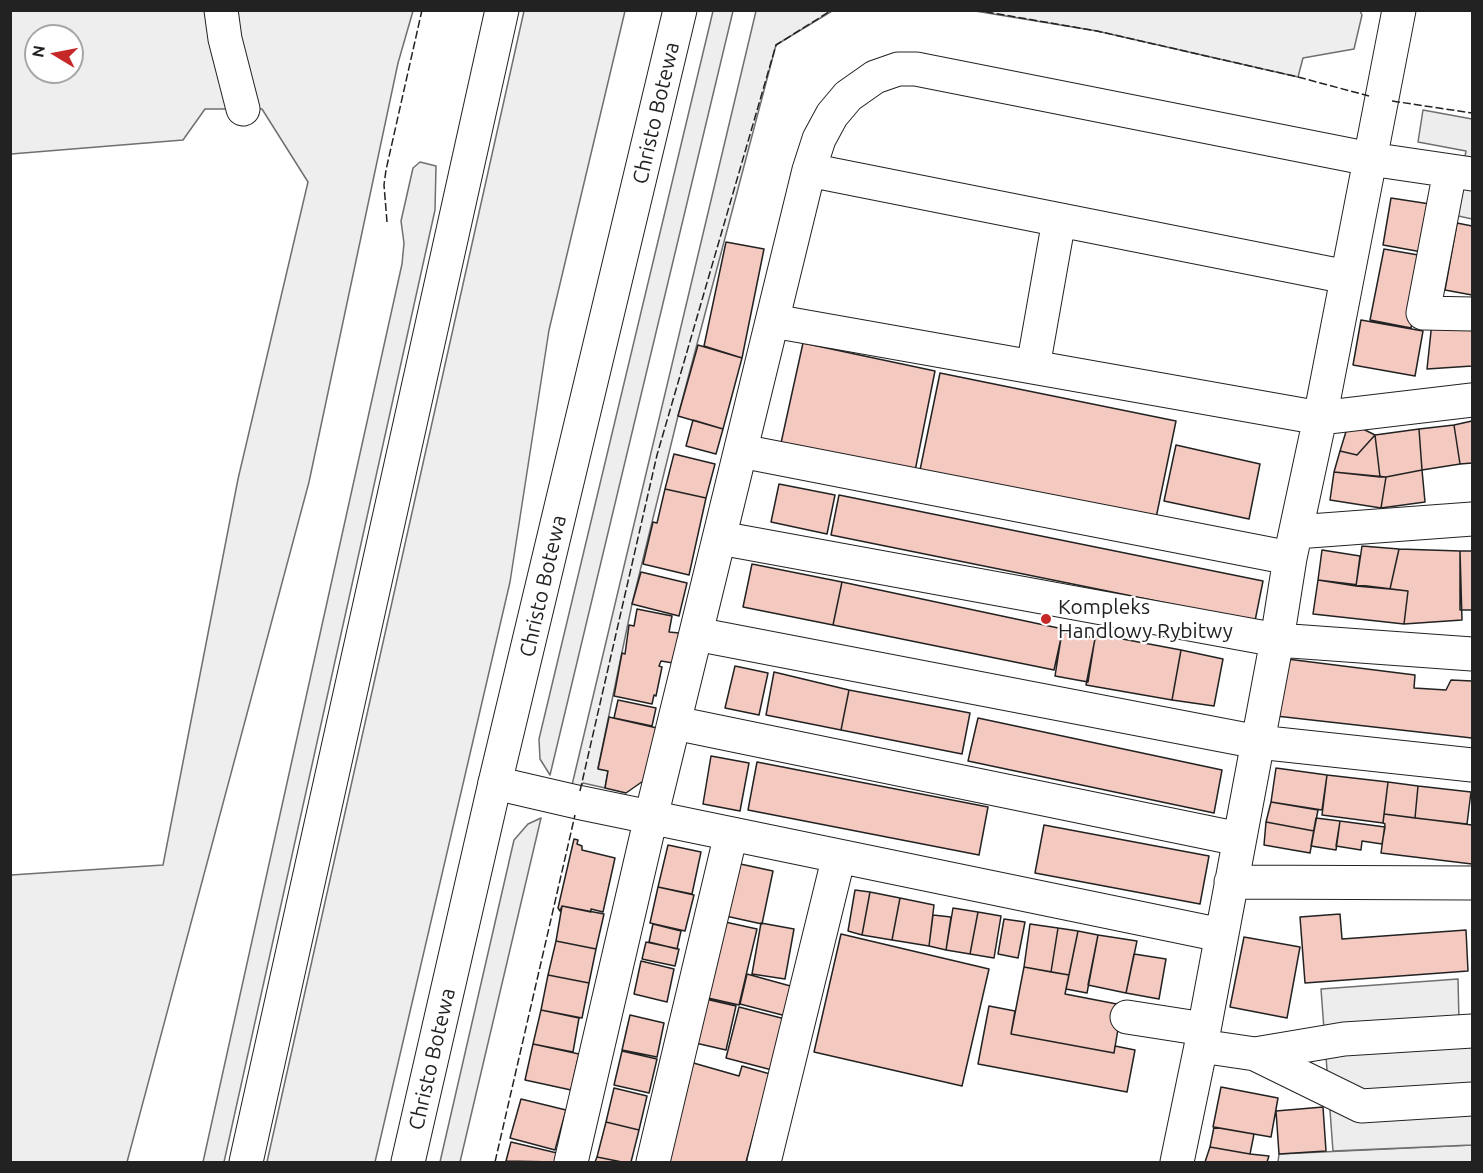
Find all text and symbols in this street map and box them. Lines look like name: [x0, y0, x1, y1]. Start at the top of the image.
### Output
north arrow: [24, 24, 84, 84]
street label: Christo Botewa: [627, 40, 685, 186]
text: N: [28, 44, 48, 59]
street label: Christo Botewa: [514, 513, 572, 659]
place label: Kompleks Handlowy Rybitwy: [1058, 594, 1233, 644]
marker: Kompleks Handlowy Rybitwy: [1039, 612, 1053, 626]
street label: Christo Botewa: [403, 986, 461, 1132]

